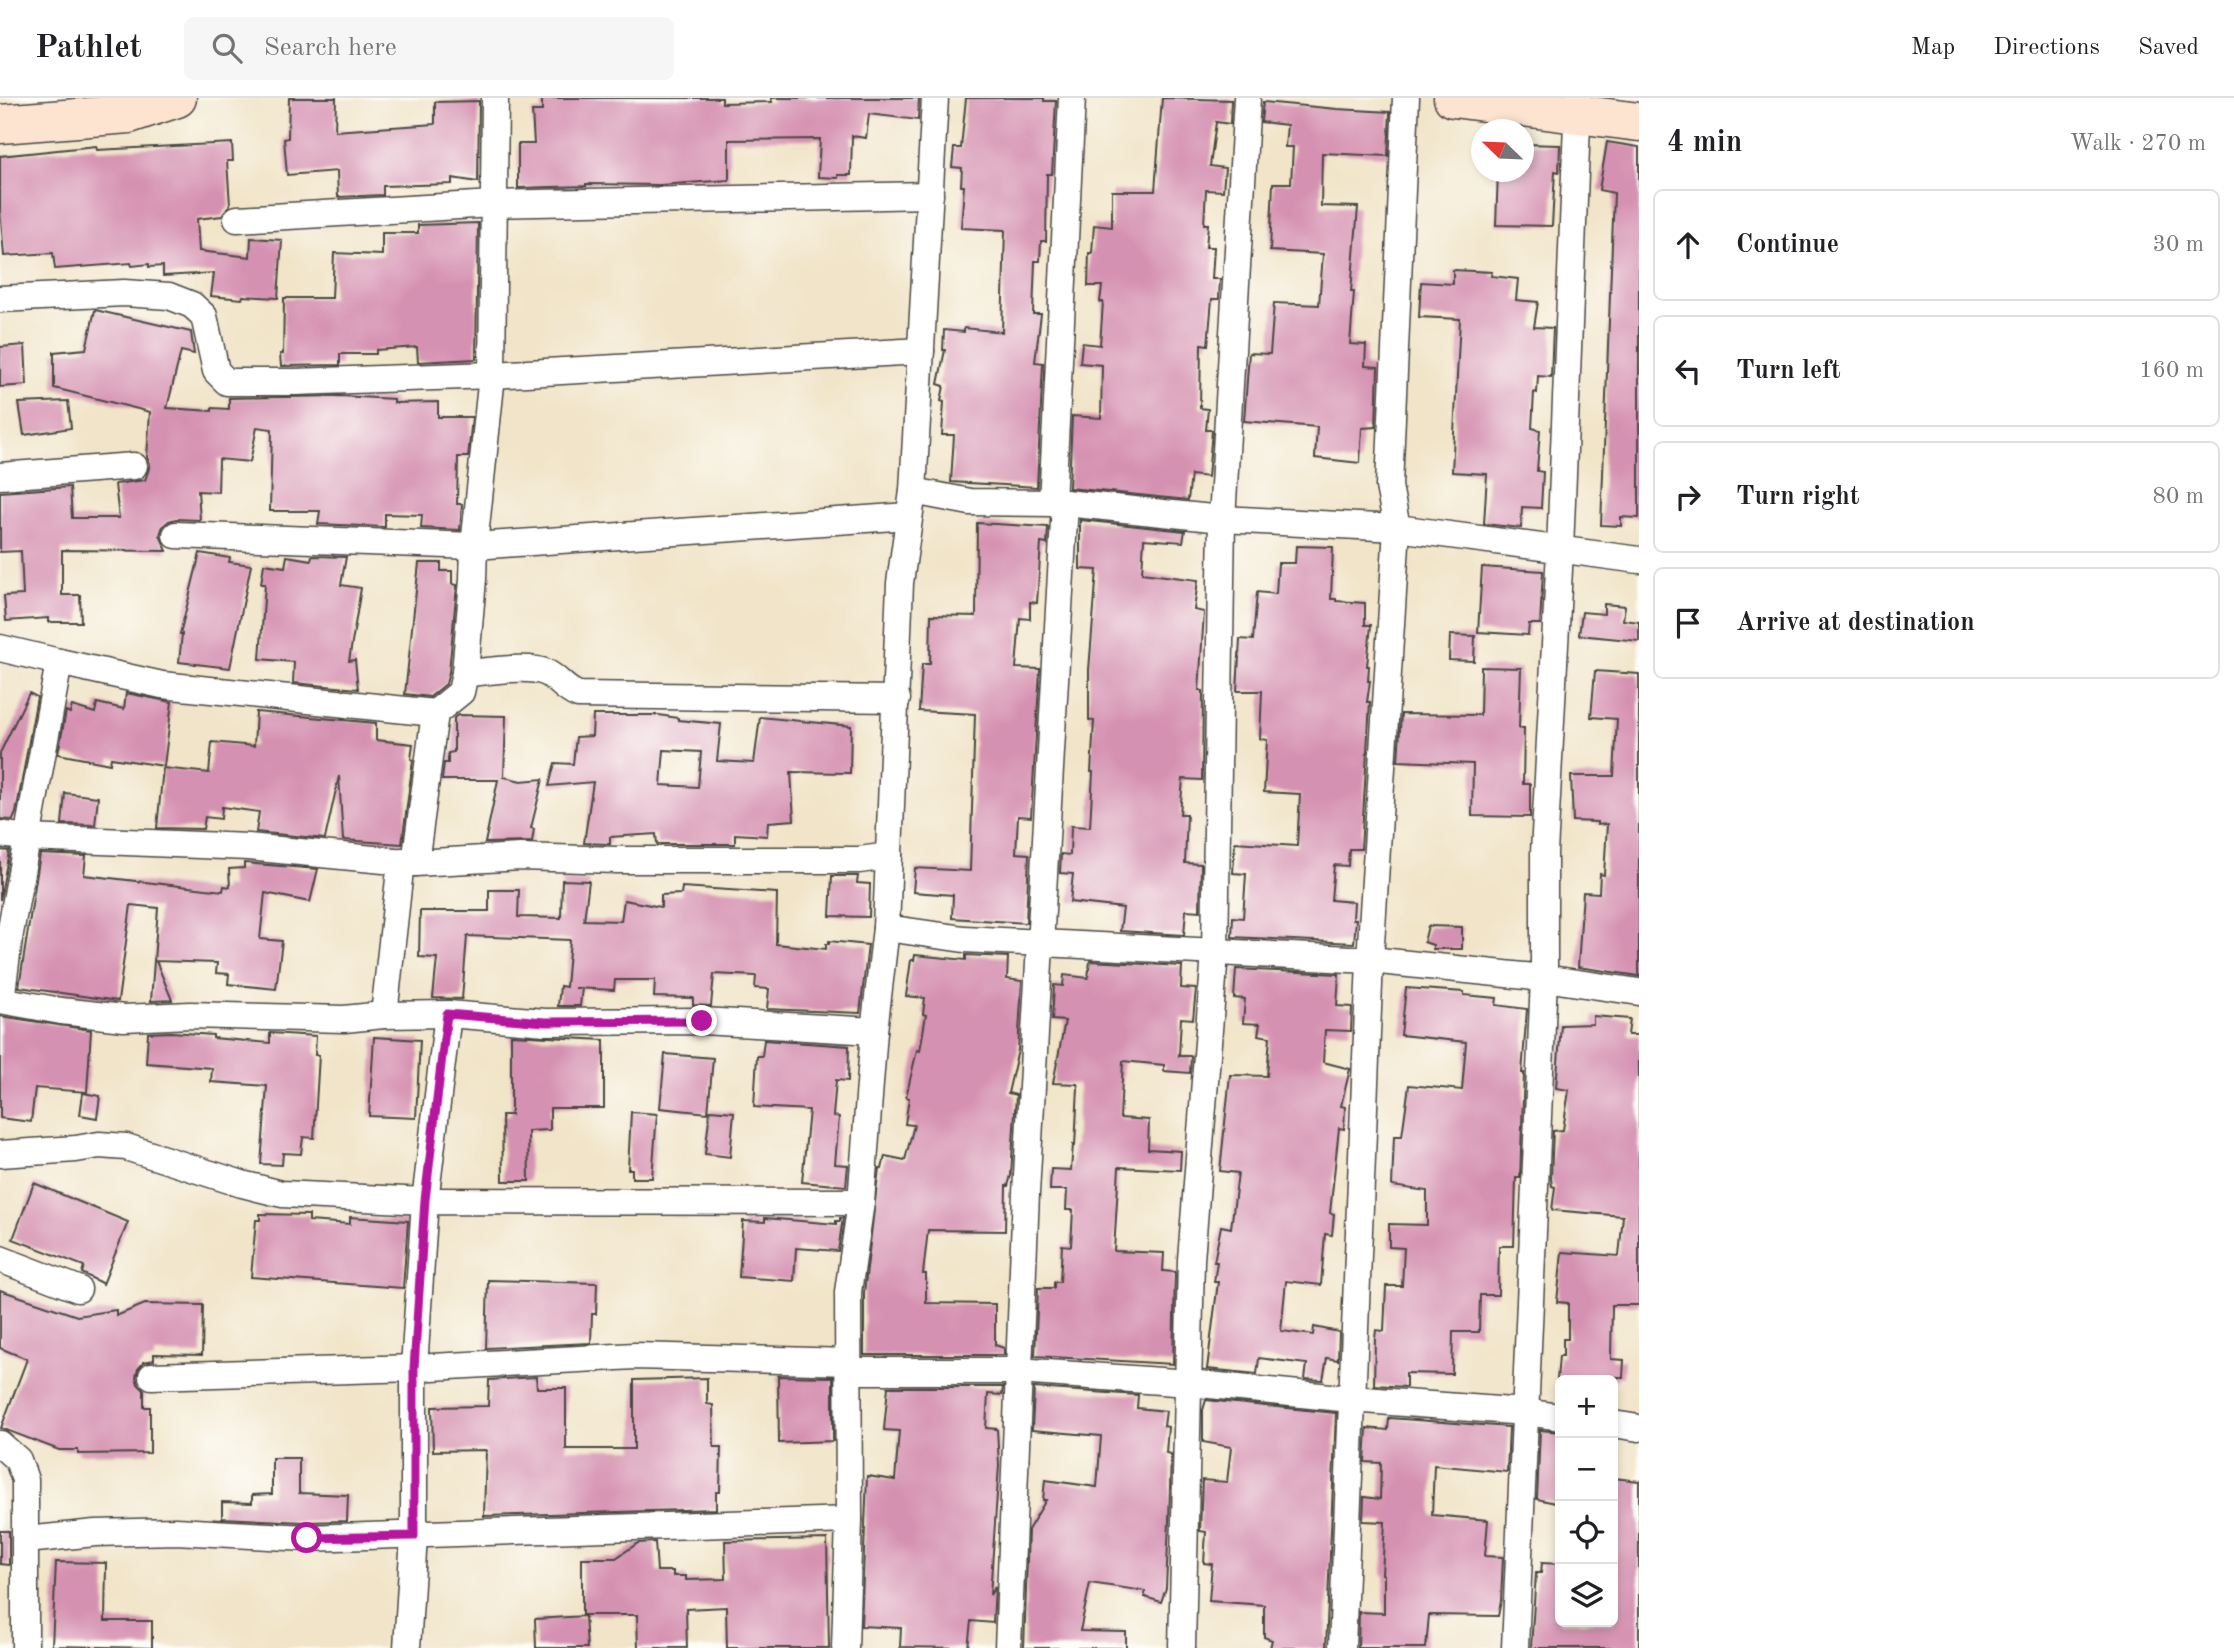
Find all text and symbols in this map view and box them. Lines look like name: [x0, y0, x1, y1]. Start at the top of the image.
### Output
search box: [184, 17, 674, 80]
icon: search: [208, 29, 246, 67]
text: Pathlet: [35, 32, 142, 65]
text: Search here: [264, 35, 397, 61]
text: Map: [1911, 36, 1955, 60]
text: Directions: [1993, 36, 2100, 60]
text: Saved: [2138, 36, 2199, 60]
north arrow: [1471, 119, 1534, 182]
text: 4 min: [1667, 128, 1742, 158]
text: Walk · 270 m: [2070, 132, 2206, 155]
icon: ahead: [1669, 226, 1707, 264]
text: Continue: [1736, 232, 1839, 258]
text: 30 m: [2153, 233, 2204, 256]
icon: left: [1669, 352, 1707, 390]
text: Turn left: [1736, 358, 1841, 384]
text: 160 m: [2139, 359, 2204, 382]
icon: right: [1669, 478, 1707, 516]
text: Turn right: [1736, 484, 1859, 510]
text: 80 m: [2153, 485, 2204, 508]
icon: arrive: [1669, 604, 1707, 642]
text: Arrive at destination: [1736, 610, 1975, 636]
route end: [686, 1005, 717, 1036]
map controls: [1555, 1375, 1618, 1627]
button: +: [1555, 1375, 1618, 1438]
button: −: [1555, 1438, 1618, 1501]
button: locate: [1555, 1501, 1618, 1564]
route start: [291, 1522, 322, 1553]
button: layers: [1555, 1564, 1618, 1627]

